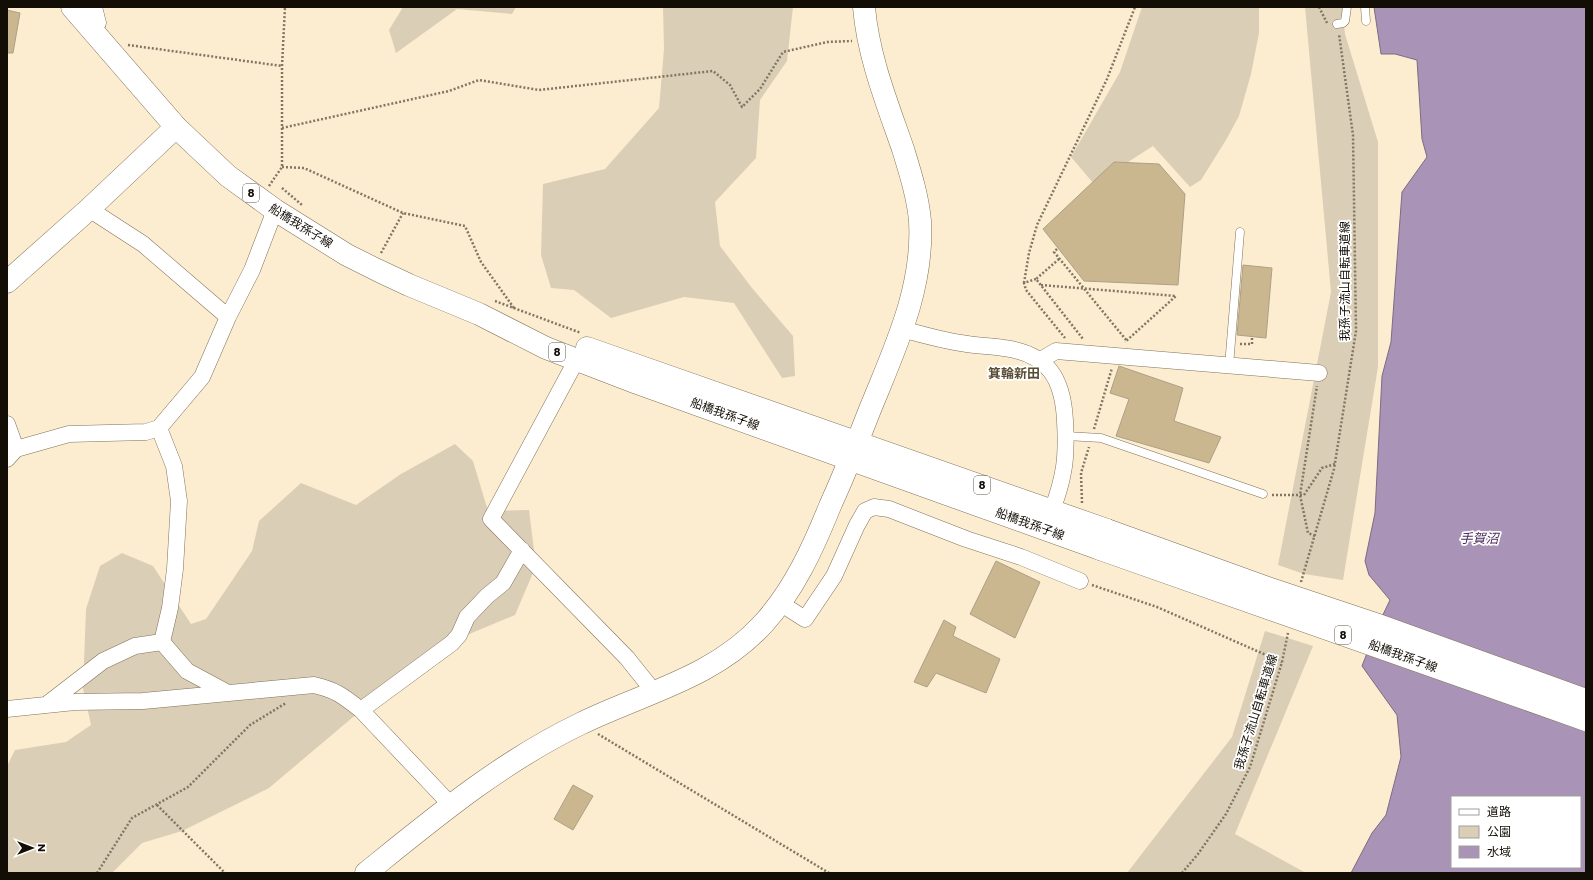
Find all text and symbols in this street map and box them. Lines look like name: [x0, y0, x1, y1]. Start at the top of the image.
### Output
road number: 8: [243, 184, 259, 202]
street label: 船橋我孫子線: [266, 199, 336, 252]
street label: 我孫子流山自転車道線: [1336, 221, 1353, 341]
road number: 8: [549, 343, 565, 361]
district label: 箕輪新田: [988, 364, 1040, 383]
street label: 船橋我孫子線: [688, 393, 762, 434]
road number: 8: [974, 476, 990, 494]
street label: 船橋我孫子線: [993, 503, 1067, 544]
water label: 手賀沼: [1459, 529, 1500, 548]
road number: 8: [1335, 626, 1351, 644]
street label: 船橋我孫子線: [1366, 635, 1440, 676]
street label: 我孫子流山自転車道線: [1230, 652, 1281, 772]
legend: [1451, 796, 1581, 868]
text: 道路: [1487, 803, 1511, 820]
text: 公園: [1487, 823, 1511, 840]
north arrow: [12, 828, 52, 868]
text: 水域: [1487, 843, 1511, 860]
text: N: [34, 844, 50, 852]

